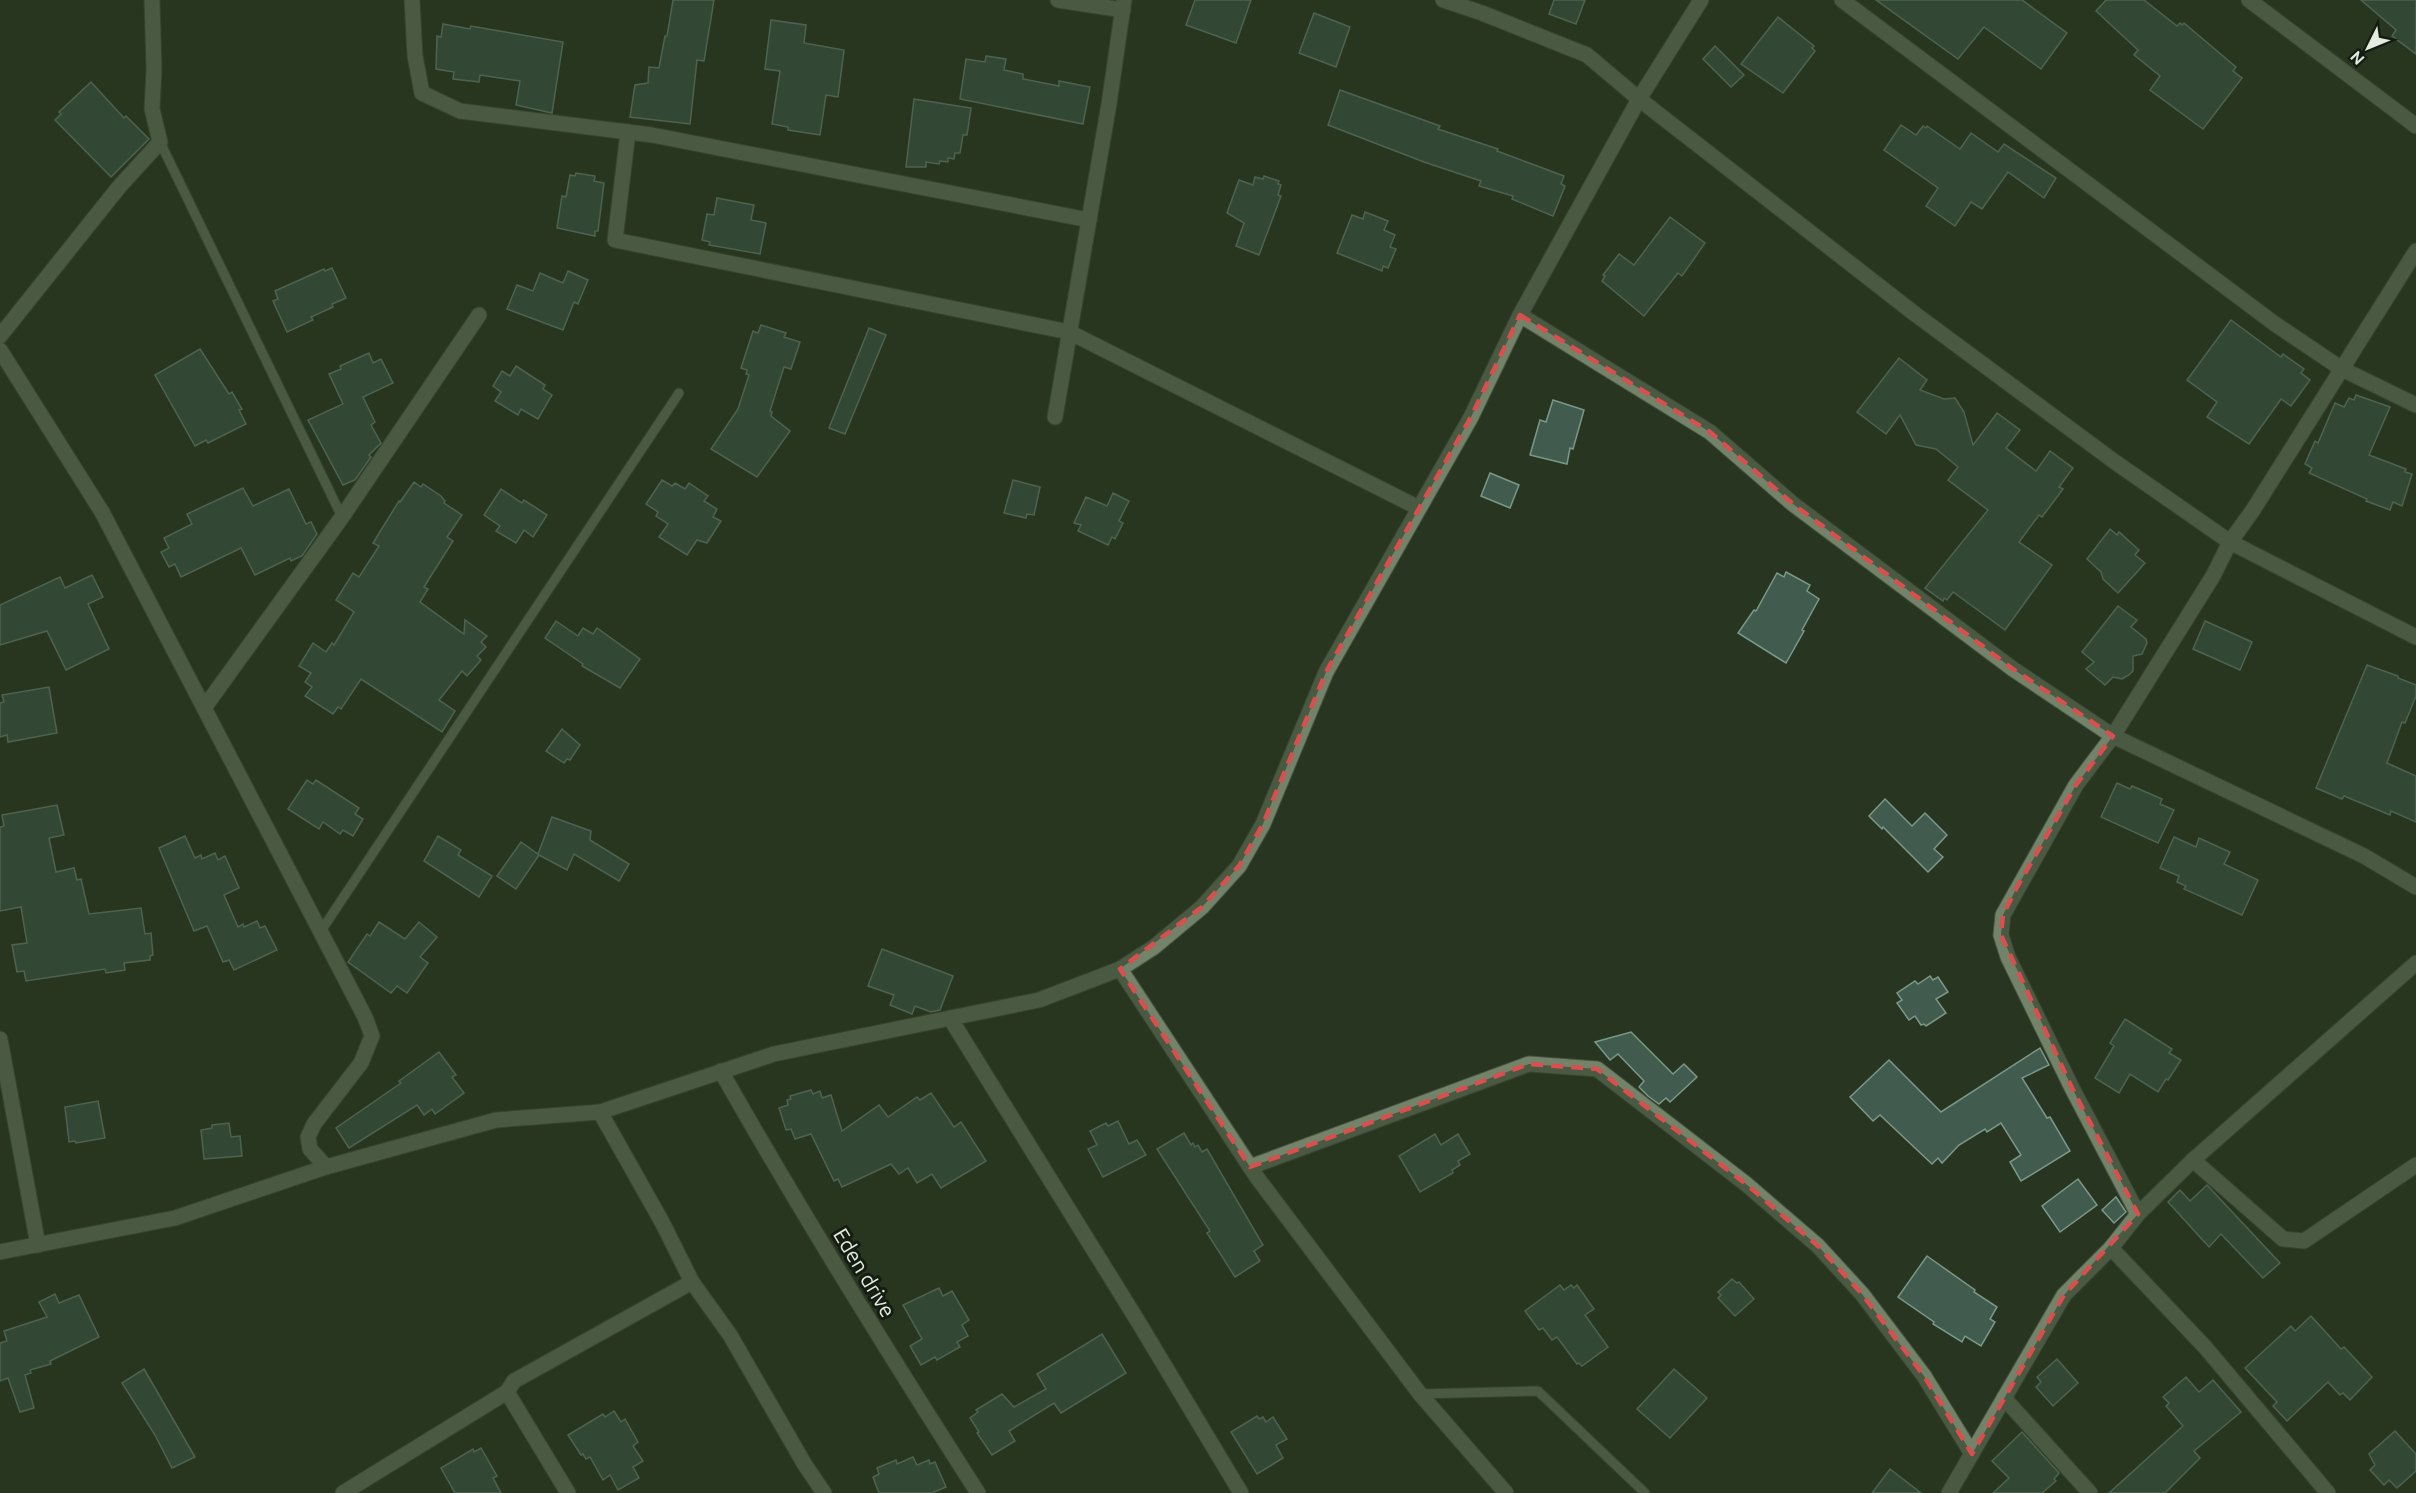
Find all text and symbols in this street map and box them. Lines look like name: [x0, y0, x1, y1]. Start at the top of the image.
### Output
north arrow: [2338, 18, 2398, 78]
text: N: [2346, 48, 2368, 69]
street label: Eden drive: [829, 1224, 901, 1321]

